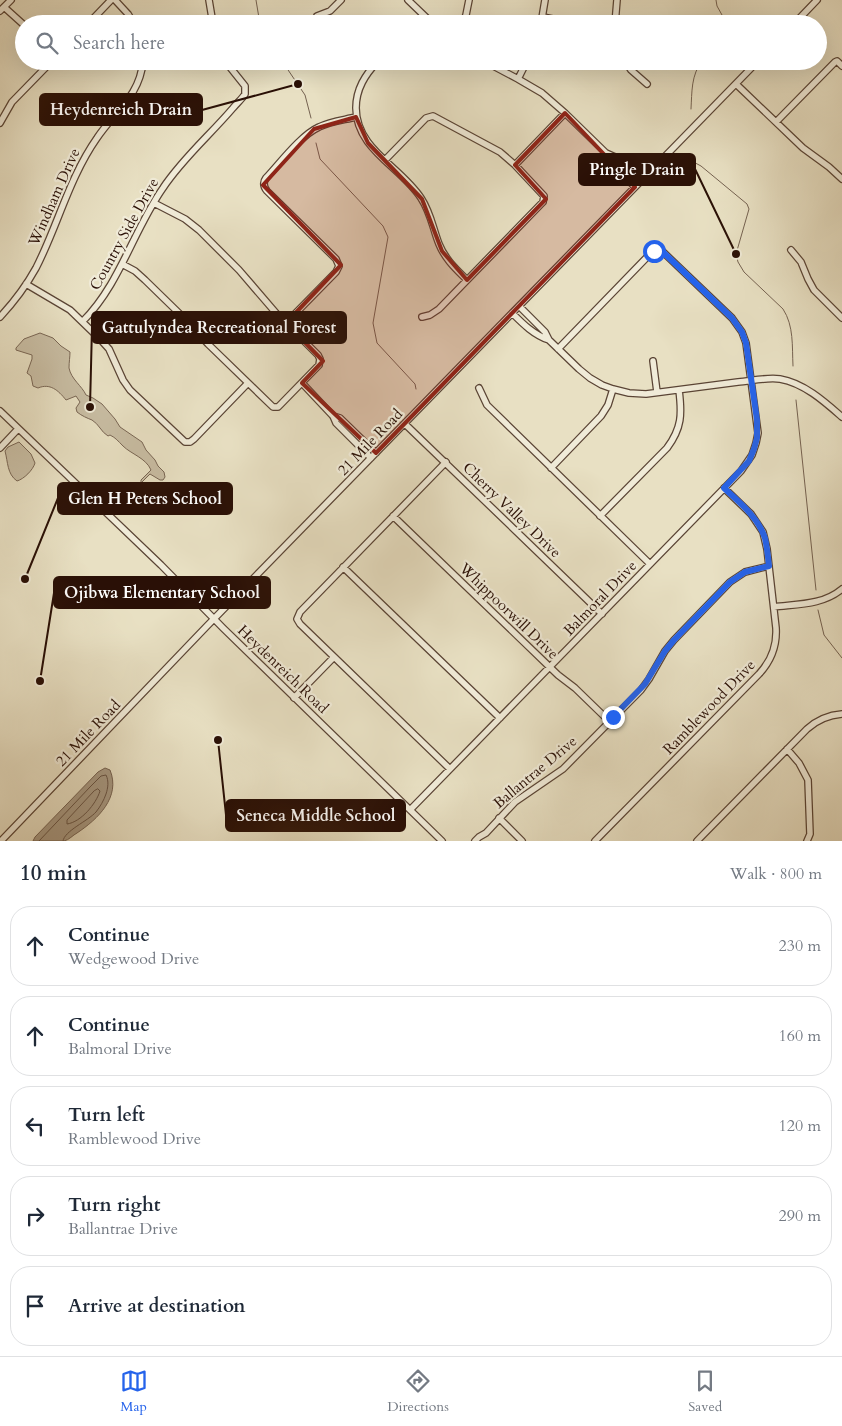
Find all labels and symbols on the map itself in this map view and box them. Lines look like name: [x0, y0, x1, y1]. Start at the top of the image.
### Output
callout: Heydenreich Drain: [40, 94, 202, 125]
text: Heydenreich Drain: [50, 99, 193, 121]
street label: Windham Drive: [23, 145, 85, 250]
callout: Pingle Drain: [579, 154, 695, 185]
text: Pingle Drain: [589, 159, 685, 181]
street label: Country Side Drive: [85, 174, 163, 294]
route start: [643, 240, 666, 263]
callout: Gattulyndea Recreational Forest: [92, 312, 346, 343]
text: Gattulyndea Recreational Forest: [102, 317, 336, 339]
street label: 21 Mile Road: [333, 404, 407, 480]
street label: Cherry Valley Drive: [458, 458, 566, 562]
callout: Glen H Peters School: [58, 483, 232, 514]
text: Glen H Peters School: [68, 488, 222, 510]
street label: Balmoral Drive: [559, 556, 641, 640]
street label: Whippoorwill Drive: [454, 558, 563, 664]
callout: Ojibwa Elementary School: [54, 577, 270, 608]
text: Ojibwa Elementary School: [64, 582, 260, 604]
street label: Heydenreich Road: [233, 620, 333, 718]
street label: Ramblewood Drive: [658, 655, 760, 759]
street label: 21 Mile Road: [51, 695, 125, 771]
route end: [602, 706, 625, 729]
street label: Ballantrae Drive: [489, 731, 581, 813]
callout: Seneca Middle School: [226, 800, 405, 831]
text: Seneca Middle School: [237, 805, 396, 827]

